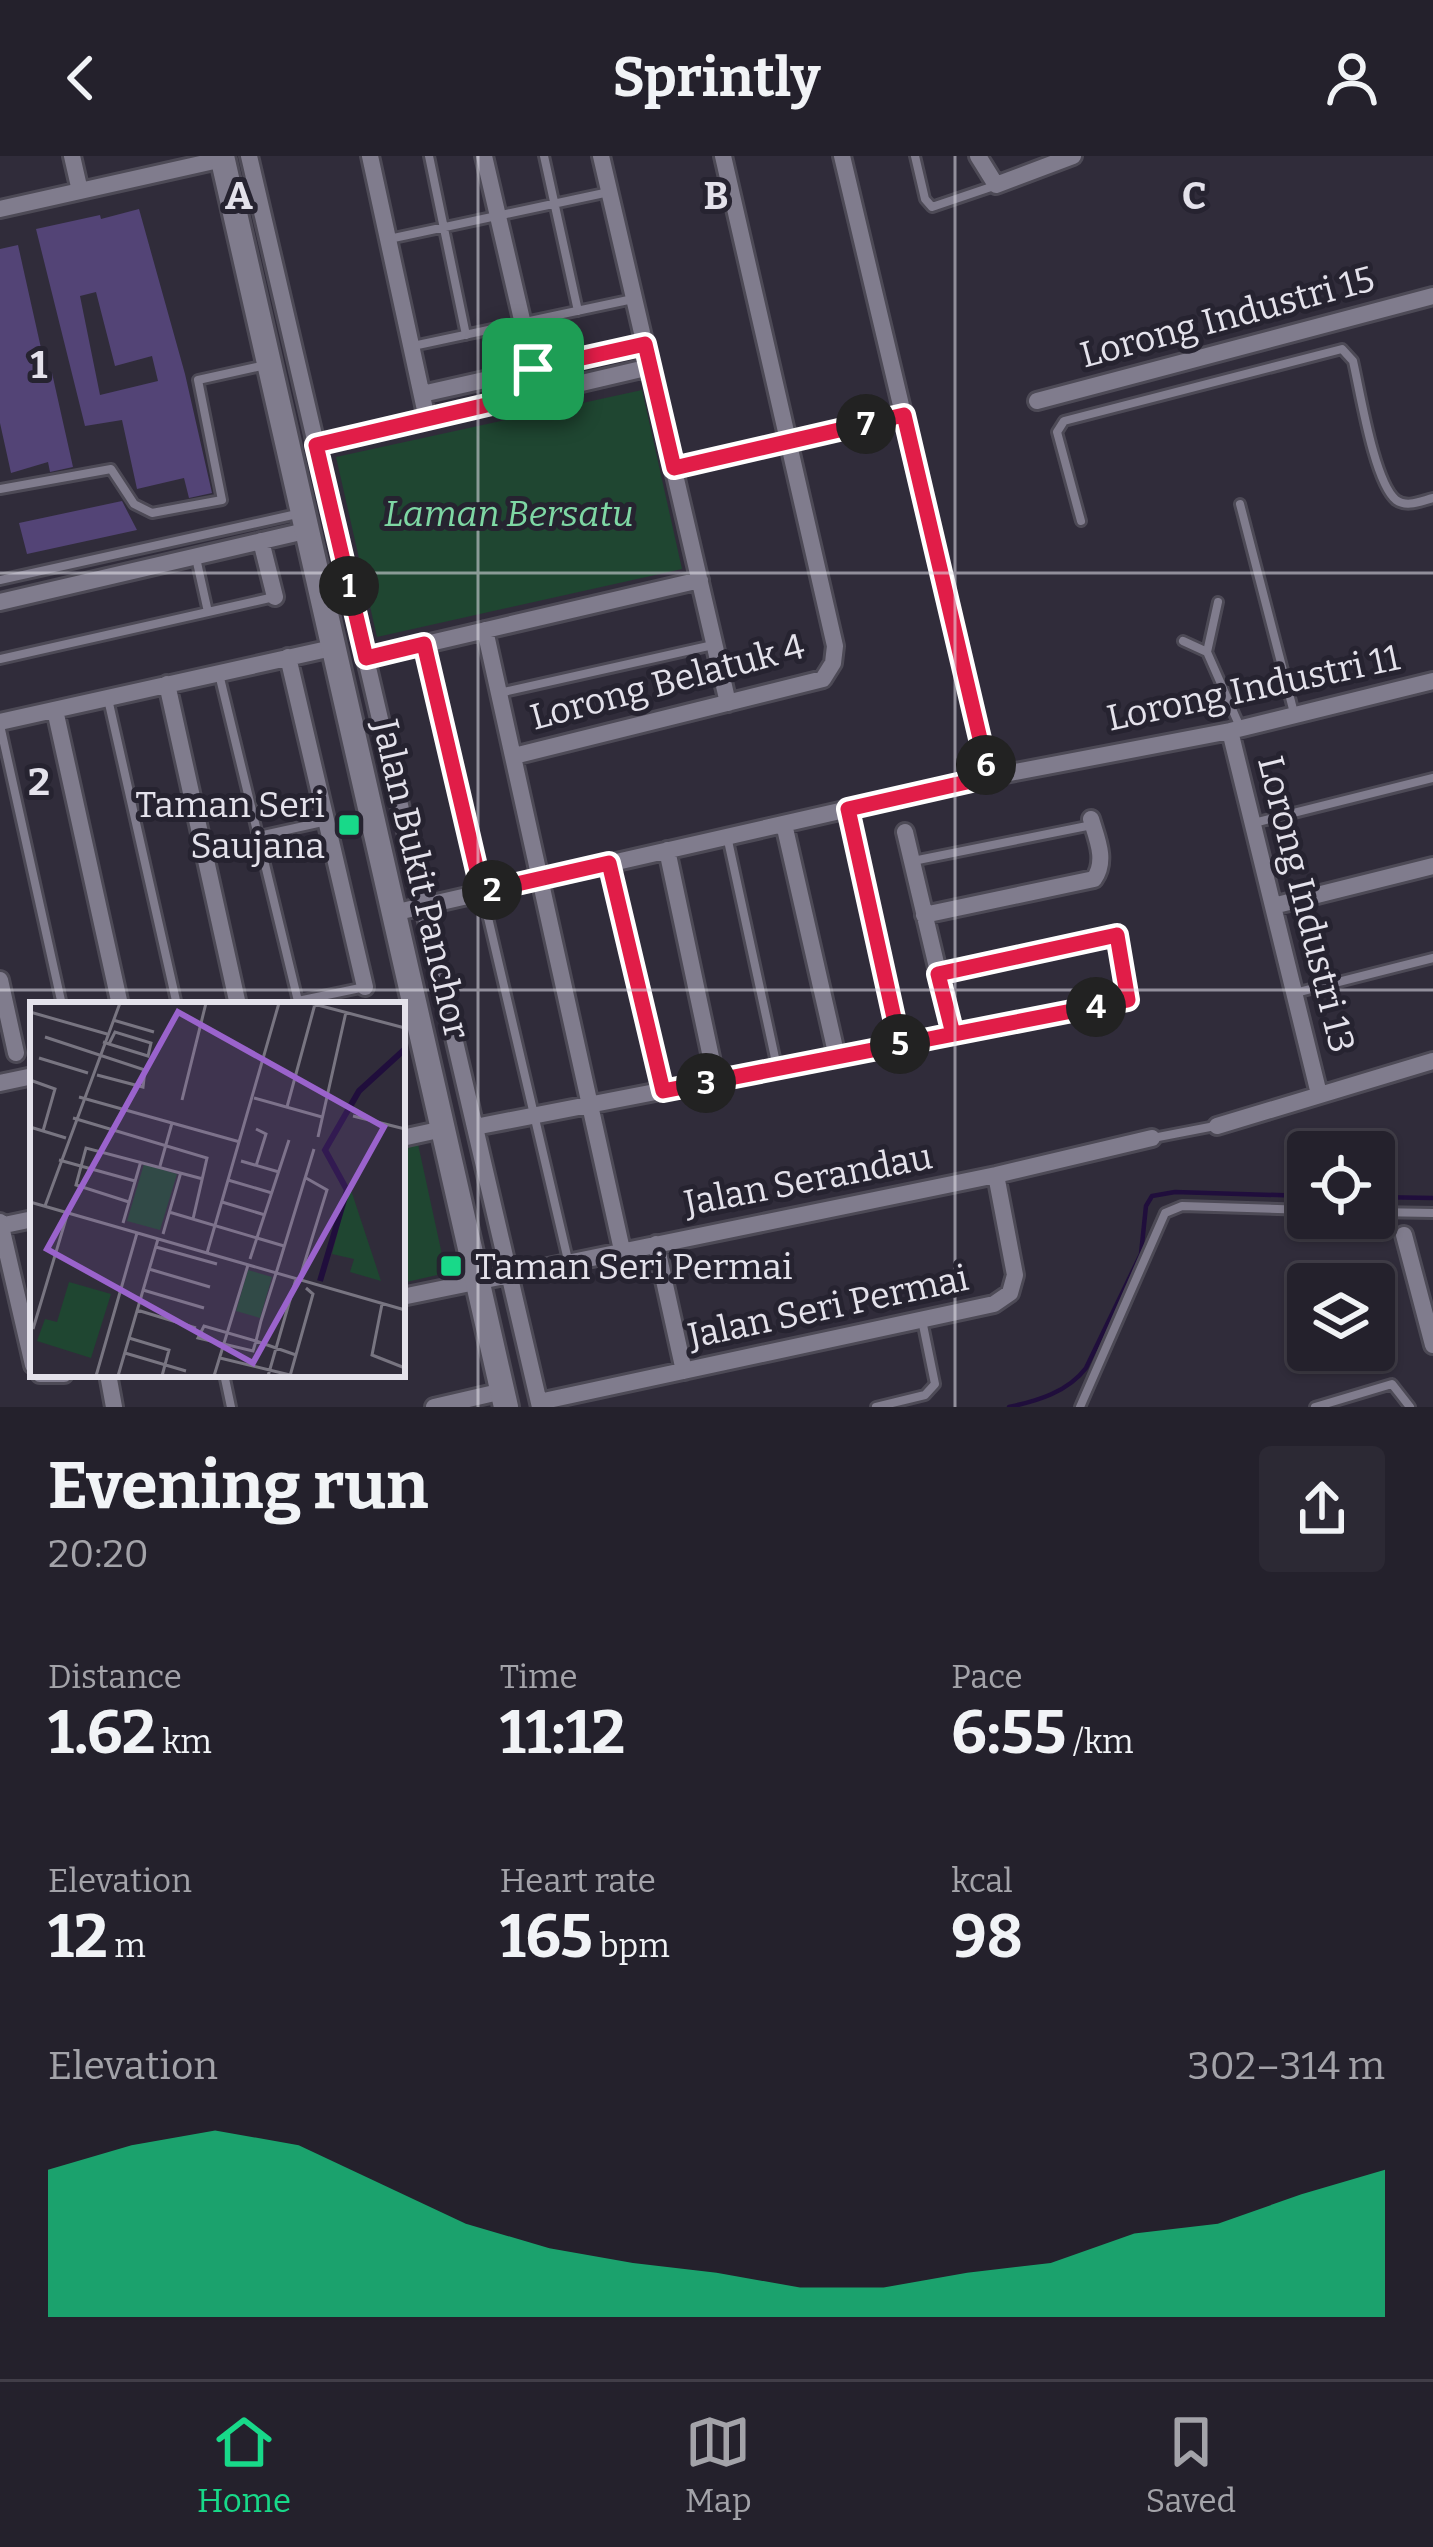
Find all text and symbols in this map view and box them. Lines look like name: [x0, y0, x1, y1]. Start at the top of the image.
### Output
icon: back: [48, 45, 114, 111]
icon: person: [1319, 45, 1385, 111]
text: Sprintly: [612, 46, 821, 110]
text: A: [225, 173, 253, 219]
text: B: [703, 173, 729, 219]
text: C: [1182, 173, 1206, 219]
street label: Lorong Industri 15: [1075, 257, 1379, 377]
pin: [482, 318, 584, 420]
icon: arrive: [500, 336, 566, 402]
text: 1: [31, 342, 48, 388]
pin: 7: [836, 394, 896, 454]
text: 7: [857, 404, 875, 444]
park label: Laman Bersatu: [384, 492, 634, 536]
pin: 1: [319, 556, 379, 616]
text: 1: [342, 566, 356, 606]
street label: Lorong Belatuk 4: [525, 624, 809, 740]
street label: Lorong Industri 11: [1103, 635, 1404, 740]
street label: Jalan Bukit Panchor: [363, 714, 479, 1043]
pin: 6: [956, 735, 1016, 795]
text: 6: [976, 745, 996, 785]
street label: Lorong Industri 13: [1248, 751, 1364, 1057]
text: 2: [28, 759, 50, 805]
place label: Taman Seri Saujana: [135, 783, 325, 868]
marker: Taman Seri Saujana: [336, 812, 362, 838]
pin: 2: [462, 860, 522, 920]
text: 2: [483, 870, 501, 910]
pin: 4: [1066, 977, 1126, 1037]
text: 4: [1086, 987, 1106, 1027]
inset map: [30, 1002, 405, 1377]
pin: 5: [870, 1014, 930, 1074]
text: 5: [891, 1024, 909, 1064]
pin: 3: [676, 1053, 736, 1113]
text: 3: [696, 1063, 716, 1103]
map controls: [1287, 1131, 1395, 1371]
button: locate: [1287, 1131, 1395, 1239]
street label: Jalan Serandau: [680, 1134, 936, 1226]
place label: Taman Seri Permai: [475, 1245, 793, 1289]
marker: Taman Seri Permai: [438, 1253, 464, 1279]
street label: Jalan Seri Permai: [683, 1256, 972, 1358]
button: layers: [1287, 1263, 1395, 1371]
text: Evening run: [48, 1446, 429, 1525]
button: share: [1259, 1446, 1385, 1572]
text: 20:20: [48, 1531, 149, 1577]
text: Distance: [48, 1657, 182, 1697]
text: Time: [500, 1657, 578, 1697]
text: Pace: [951, 1657, 1023, 1697]
text: 1.62: [48, 1697, 156, 1769]
text: 11:12: [500, 1697, 625, 1769]
text: 6:55: [951, 1697, 1066, 1769]
text: km: [156, 1722, 212, 1762]
text: /km: [1066, 1722, 1134, 1762]
text: Elevation: [48, 1861, 192, 1901]
text: Heart rate: [500, 1861, 656, 1901]
text: kcal: [951, 1861, 1013, 1901]
text: 12: [48, 1901, 108, 1973]
text: 165: [500, 1901, 593, 1973]
text: 98: [951, 1901, 1023, 1973]
text: m: [108, 1926, 146, 1966]
text: bpm: [593, 1926, 670, 1966]
text: Elevation: [48, 2043, 218, 2089]
text: 302–314 m: [1187, 2043, 1385, 2089]
tab: Home: [197, 2409, 291, 2521]
tab: Map: [685, 2409, 752, 2521]
tab: Saved: [1145, 2409, 1236, 2521]

